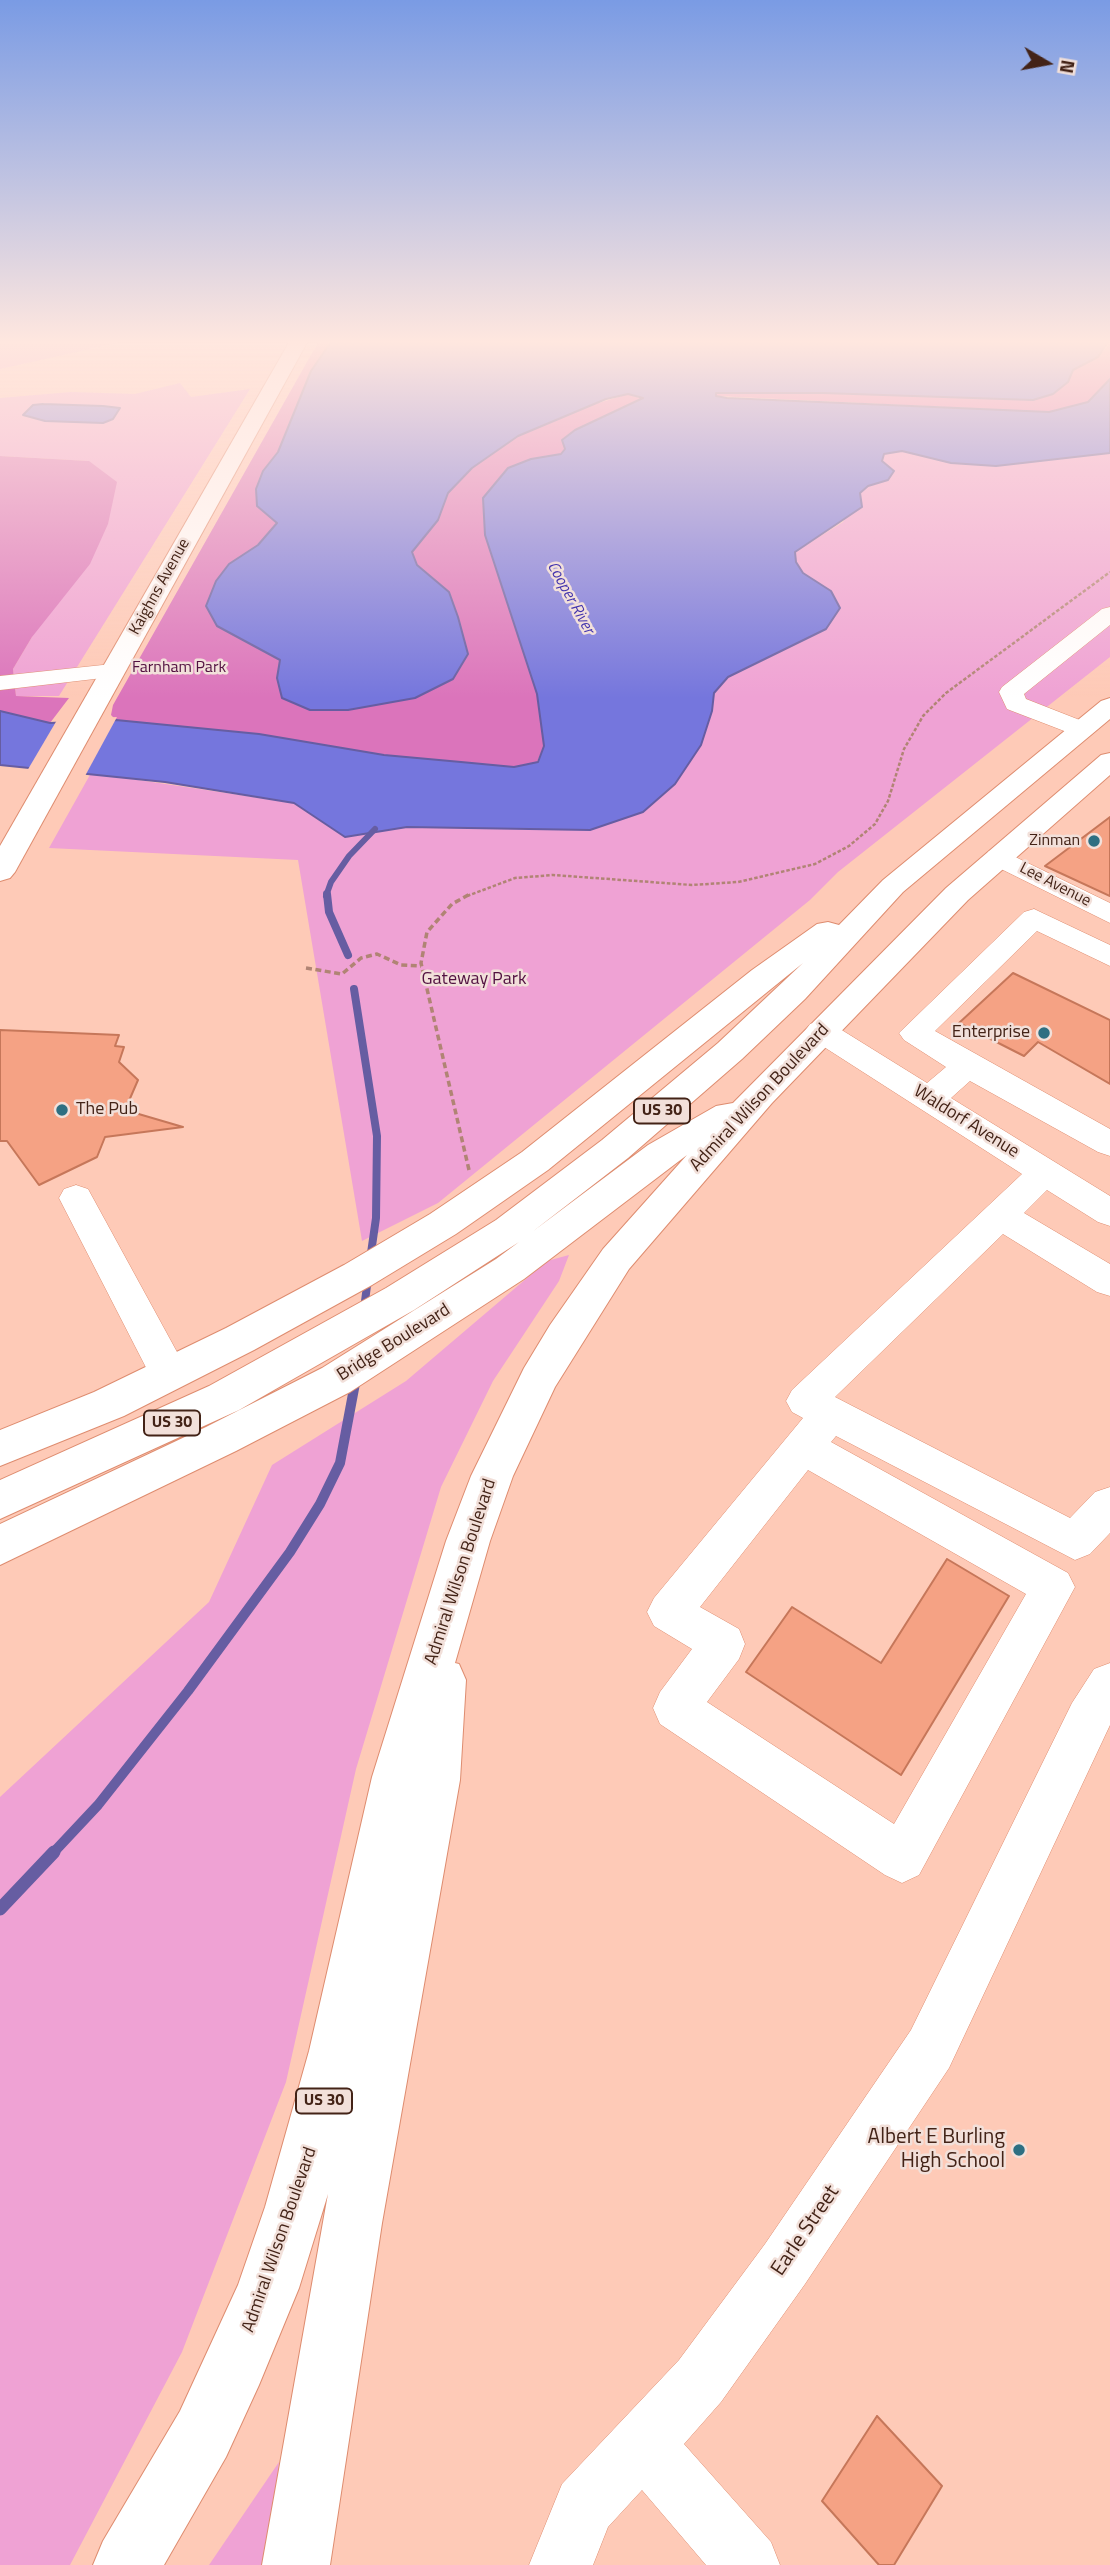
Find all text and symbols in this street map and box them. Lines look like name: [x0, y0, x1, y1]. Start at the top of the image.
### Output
north arrow: [1012, 28, 1082, 98]
text: N: [1053, 58, 1084, 76]
street label: Kaighns Avenue: [126, 536, 194, 638]
water label: Cooper River: [542, 559, 598, 637]
park label: Farnham Park: [132, 658, 226, 678]
place label: Zinman: [1029, 831, 1080, 851]
marker: Zinman: [1086, 833, 1102, 849]
street label: Lee Avenue: [1016, 859, 1094, 911]
park label: Gateway Park: [421, 969, 527, 991]
street label: Admiral Wilson Boulevard: [686, 1020, 834, 1176]
place label: Enterprise: [952, 1022, 1030, 1044]
marker: Enterprise: [1036, 1025, 1052, 1041]
street label: Waldorf Avenue: [909, 1081, 1023, 1163]
road number: US 30: [634, 1098, 690, 1124]
place label: The Pub: [76, 1099, 138, 1121]
marker: The Pub: [54, 1102, 70, 1118]
street label: Bridge Boulevard: [333, 1300, 455, 1386]
road number: US 30: [144, 1410, 200, 1436]
street label: Admiral Wilson Boulevard: [421, 1476, 501, 1668]
road number: US 30: [296, 2088, 352, 2114]
place label: Albert E Burling High School: [868, 2125, 1005, 2175]
marker: Albert E Burling High School: [1011, 2142, 1027, 2158]
street label: Admiral Wilson Boulevard: [238, 2145, 322, 2335]
street label: Earle Street: [767, 2181, 845, 2281]

